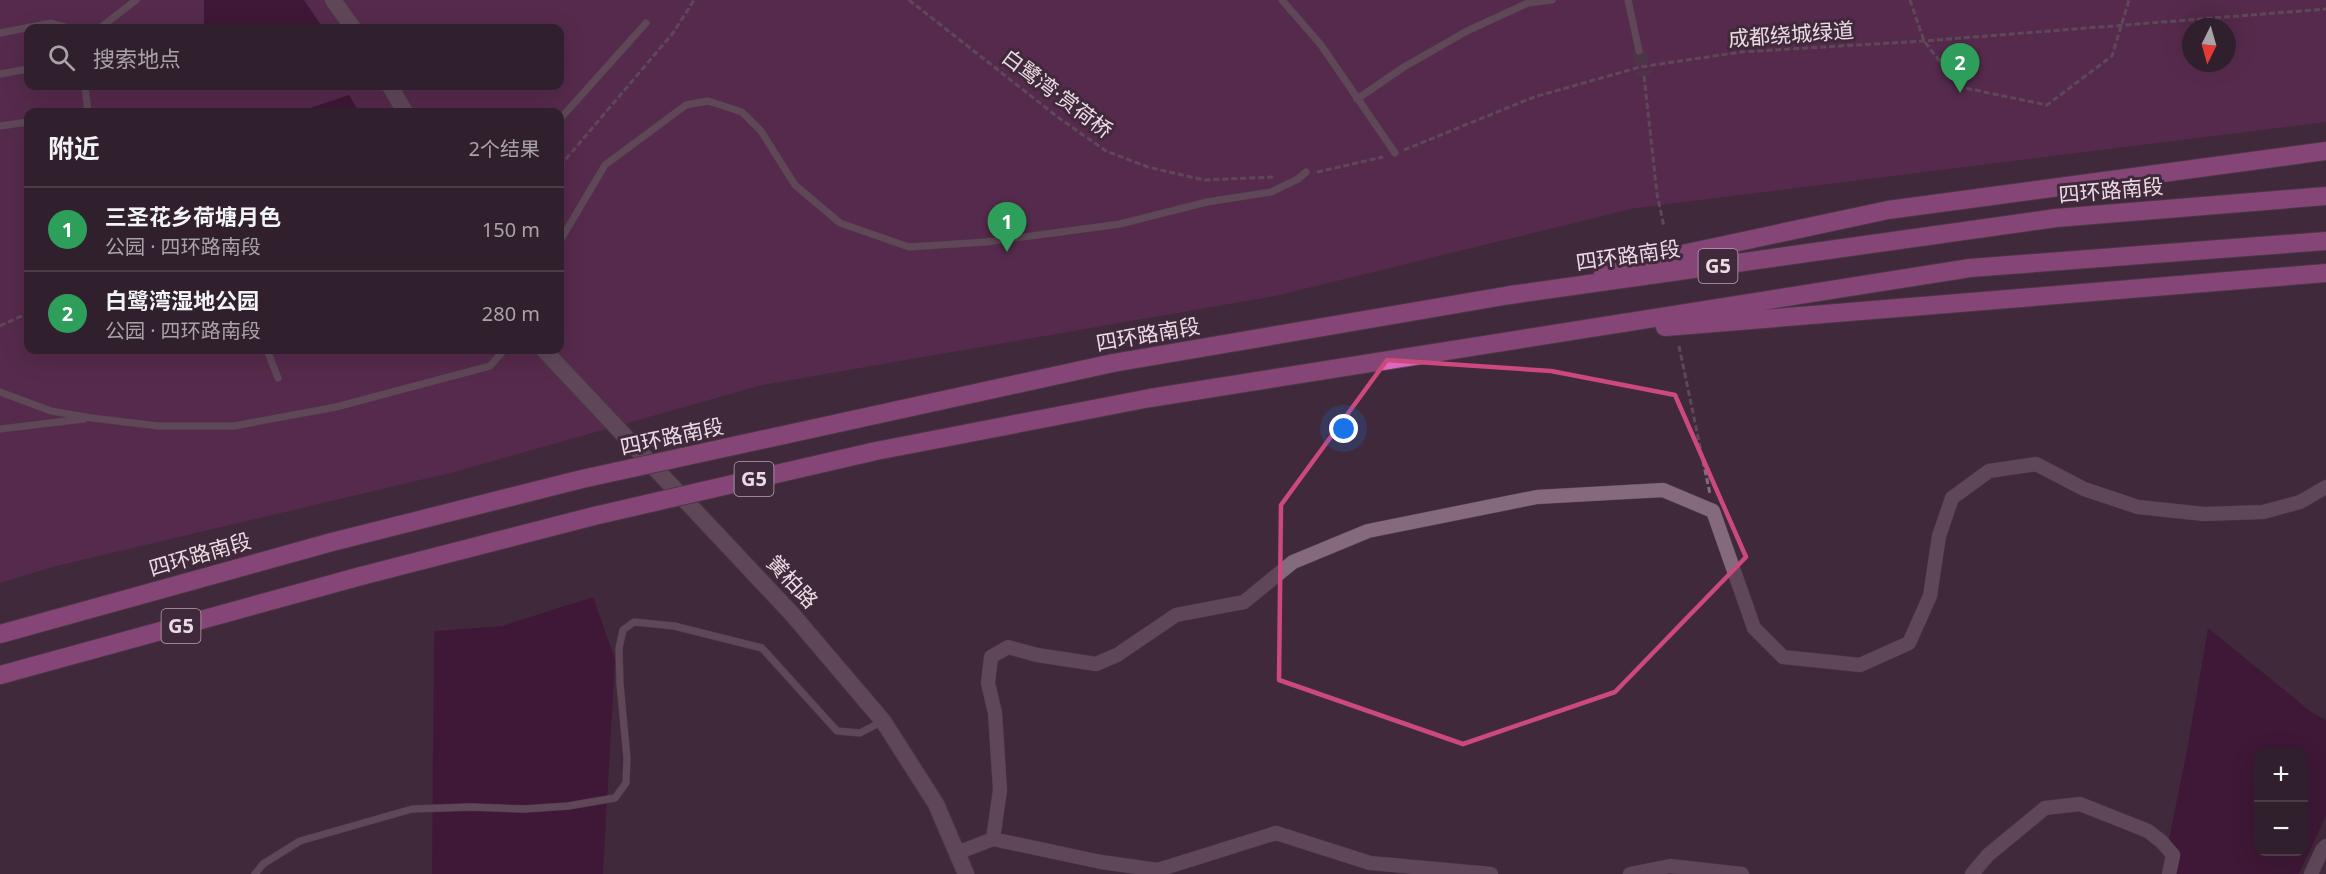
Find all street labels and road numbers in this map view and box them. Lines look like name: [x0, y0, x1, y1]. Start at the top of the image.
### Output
street label: 成都绕城绿道: [1727, 16, 1855, 52]
street label: 白鹭湾·赏荷桥: [997, 42, 1119, 144]
street label: 四环路南段: [2057, 171, 2164, 209]
street label: 四环路南段: [1574, 234, 1682, 276]
road number: G5: [1698, 249, 1738, 283]
street label: 四环路南段: [1094, 311, 1202, 357]
street label: 四环路南段: [618, 411, 726, 461]
road number: G5: [734, 462, 774, 496]
street label: 四环路南段: [145, 526, 254, 582]
street label: 黉柏路: [761, 549, 824, 614]
road number: G5: [162, 609, 201, 643]

